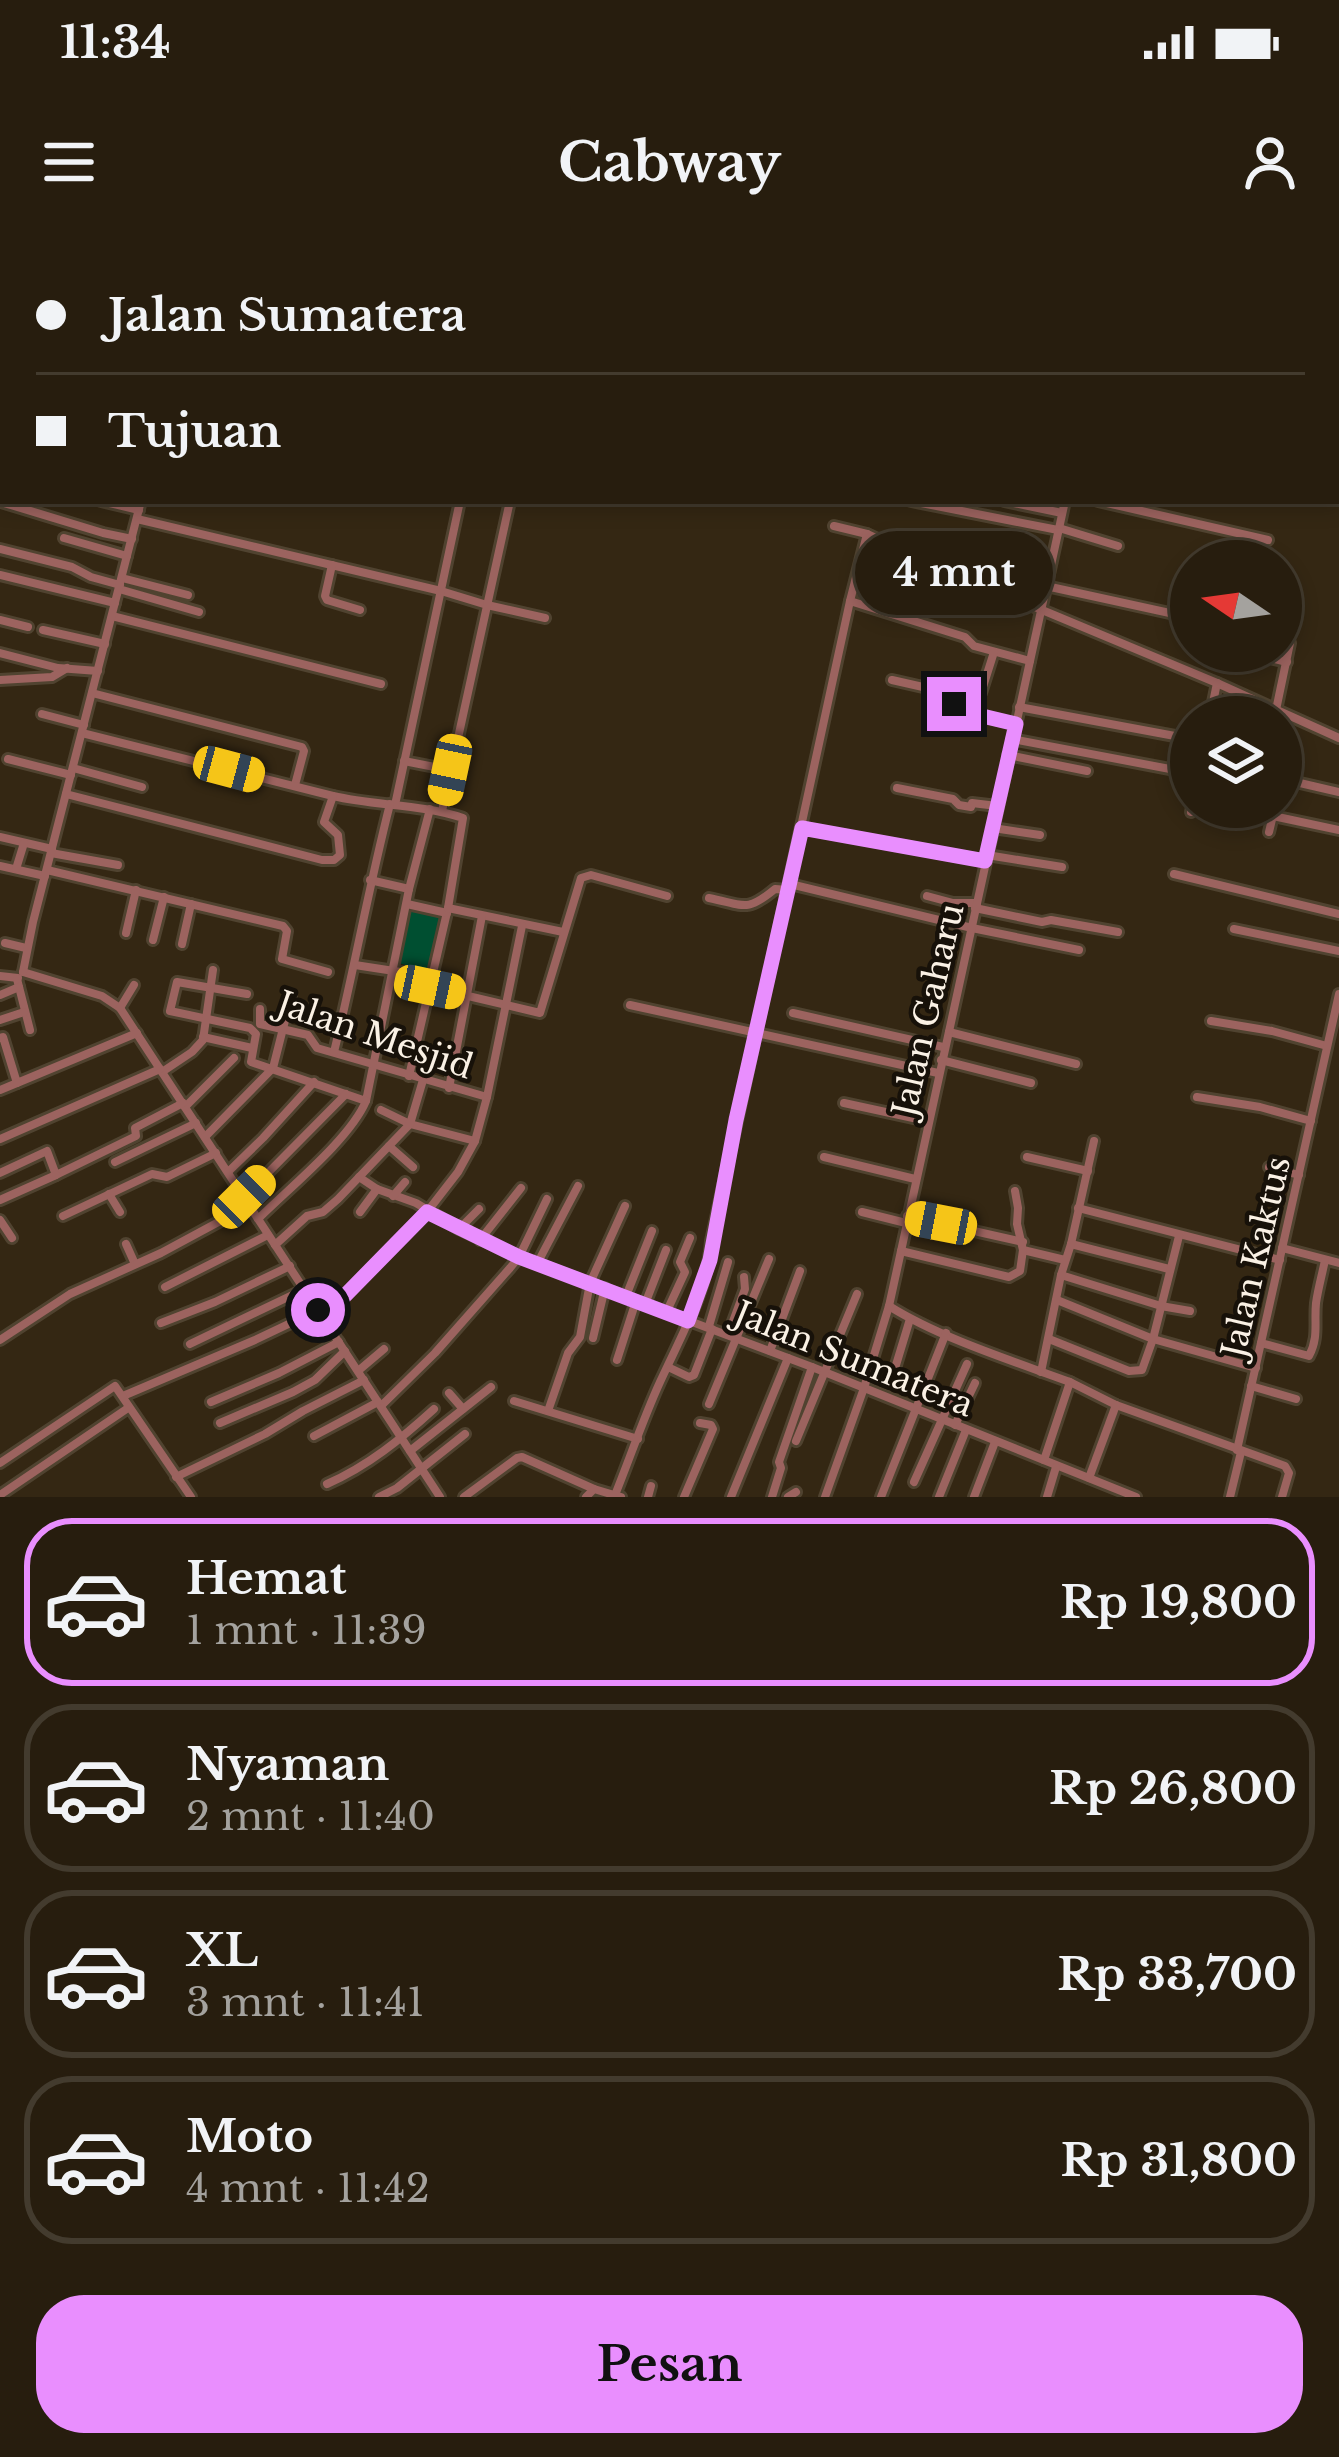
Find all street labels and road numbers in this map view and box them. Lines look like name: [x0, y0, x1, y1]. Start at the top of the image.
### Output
street label: Jalan Gaharu: [883, 900, 972, 1124]
street label: Jalan Mesjid: [268, 981, 478, 1088]
street label: Jalan Kaktus: [1212, 1152, 1299, 1366]
street label: Jalan Sumatera: [725, 1291, 980, 1426]

